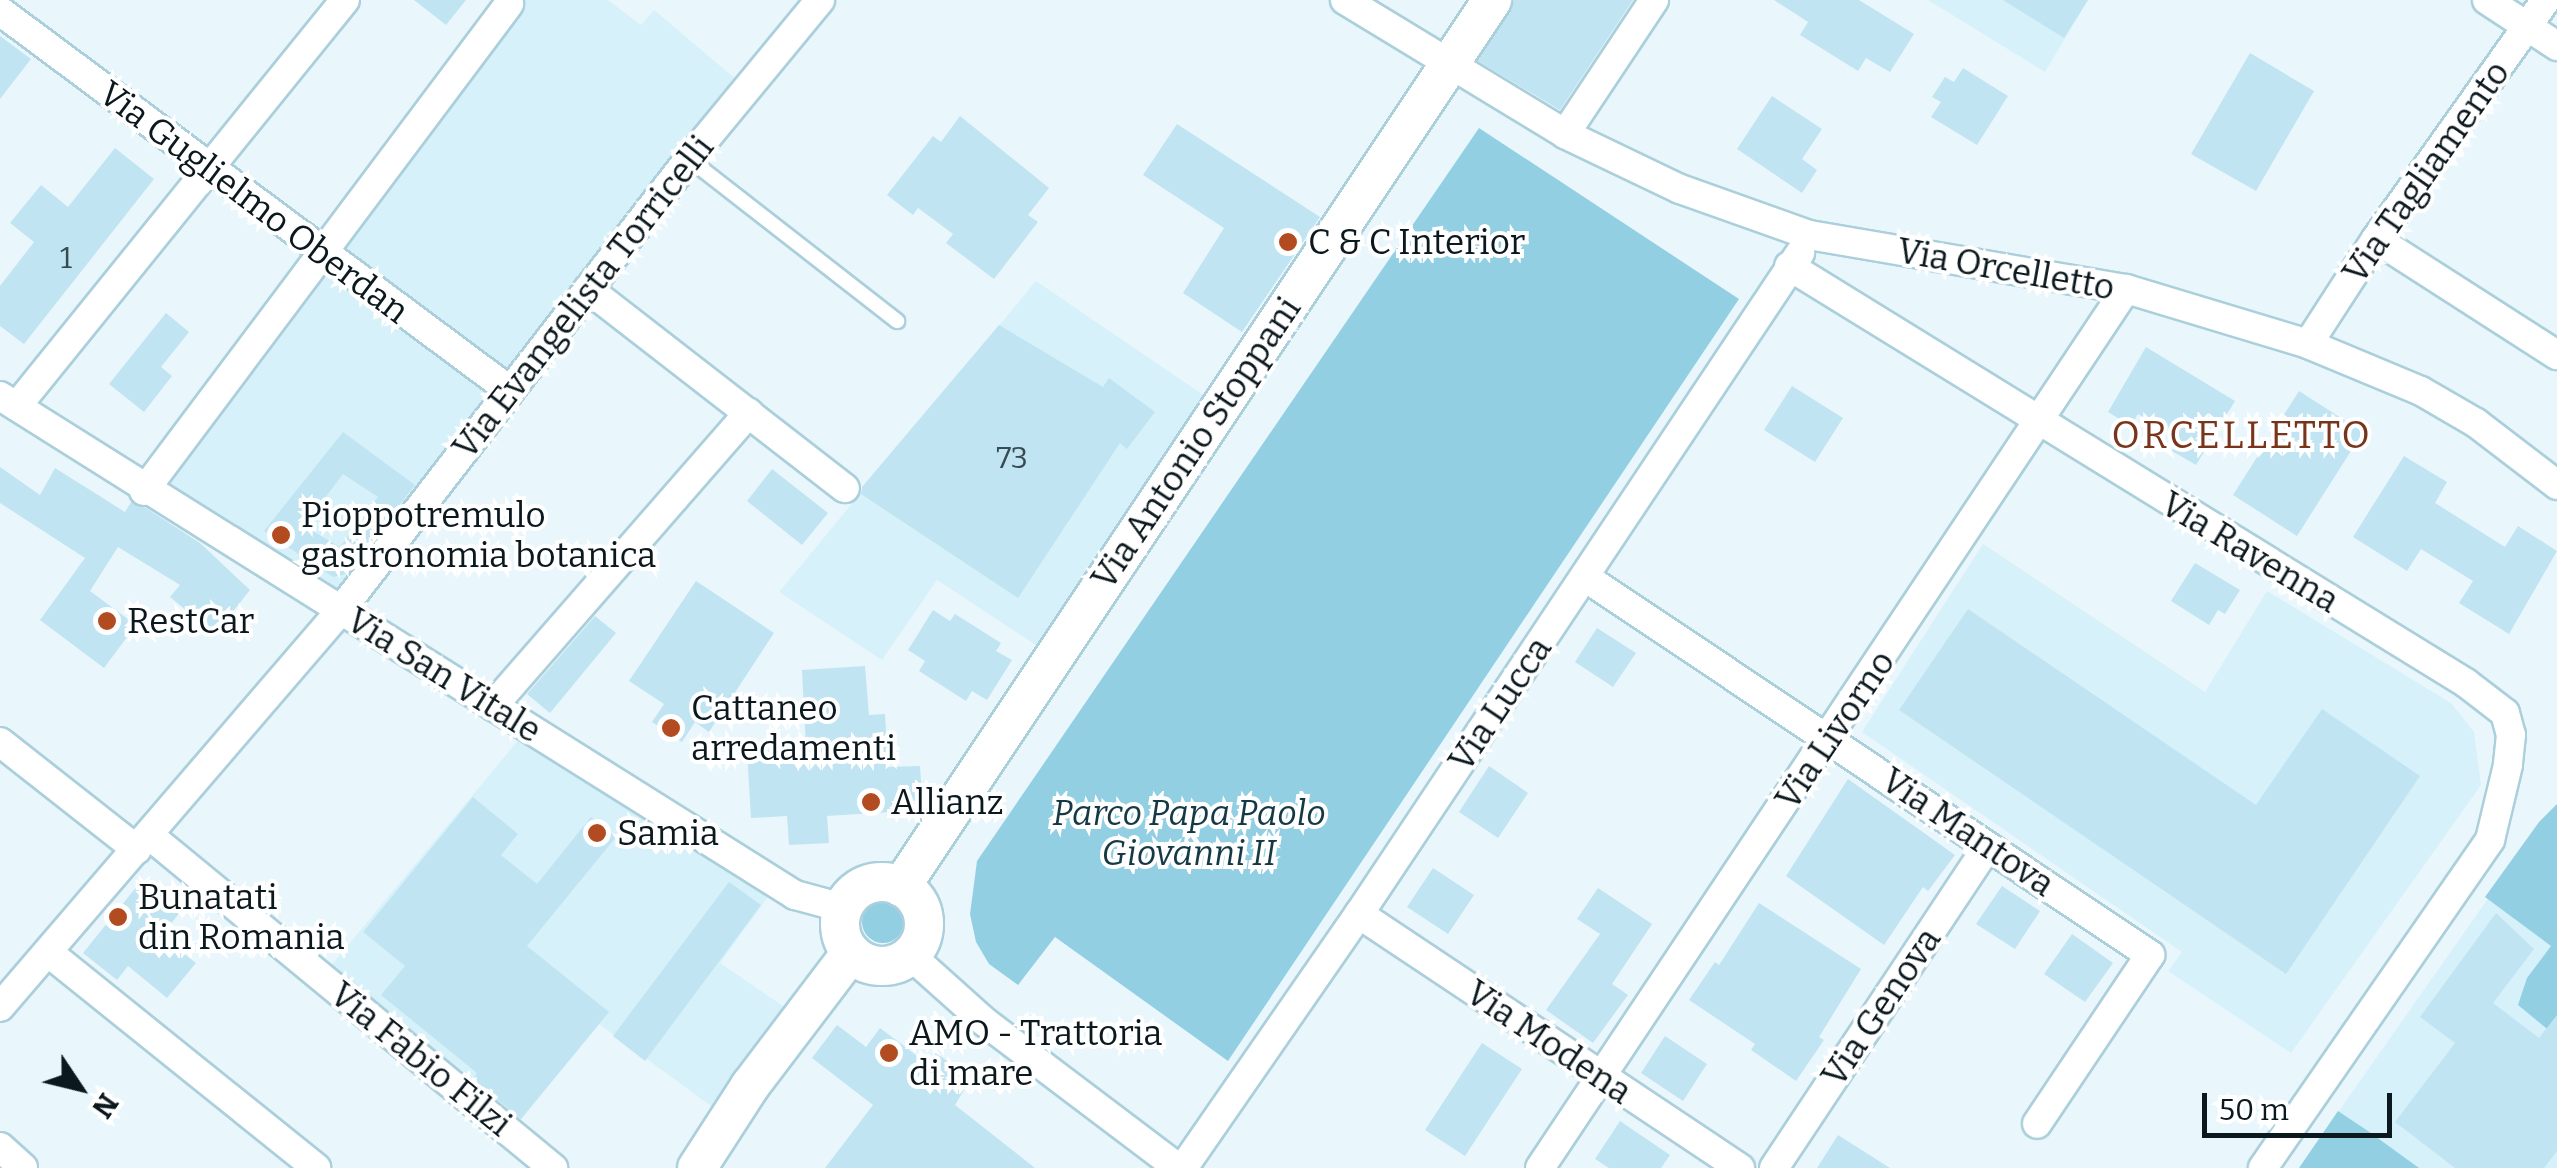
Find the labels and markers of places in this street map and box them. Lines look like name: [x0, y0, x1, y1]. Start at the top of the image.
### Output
place label: C & C Interior: [1308, 221, 1525, 263]
marker: C & C Interior: [1277, 231, 1299, 253]
place label: Pioppotremulo gastronomia botanica: [301, 494, 656, 576]
marker: Pioppotremulo gastronomia botanica: [270, 524, 292, 546]
place label: RestCar: [127, 600, 254, 642]
marker: RestCar: [96, 610, 118, 632]
place label: Cattaneo arredamenti: [691, 687, 896, 769]
marker: Cattaneo arredamenti: [660, 717, 682, 739]
place label: Allianz: [891, 781, 1004, 823]
marker: Allianz: [860, 791, 882, 813]
place label: Samia: [617, 812, 719, 854]
marker: Samia: [586, 822, 608, 844]
place label: Bunatati din Romania: [138, 876, 345, 958]
marker: Bunatati din Romania: [107, 906, 129, 928]
place label: AMO - Trattoria di mare: [909, 1012, 1162, 1094]
marker: AMO - Trattoria di mare: [878, 1042, 900, 1064]

